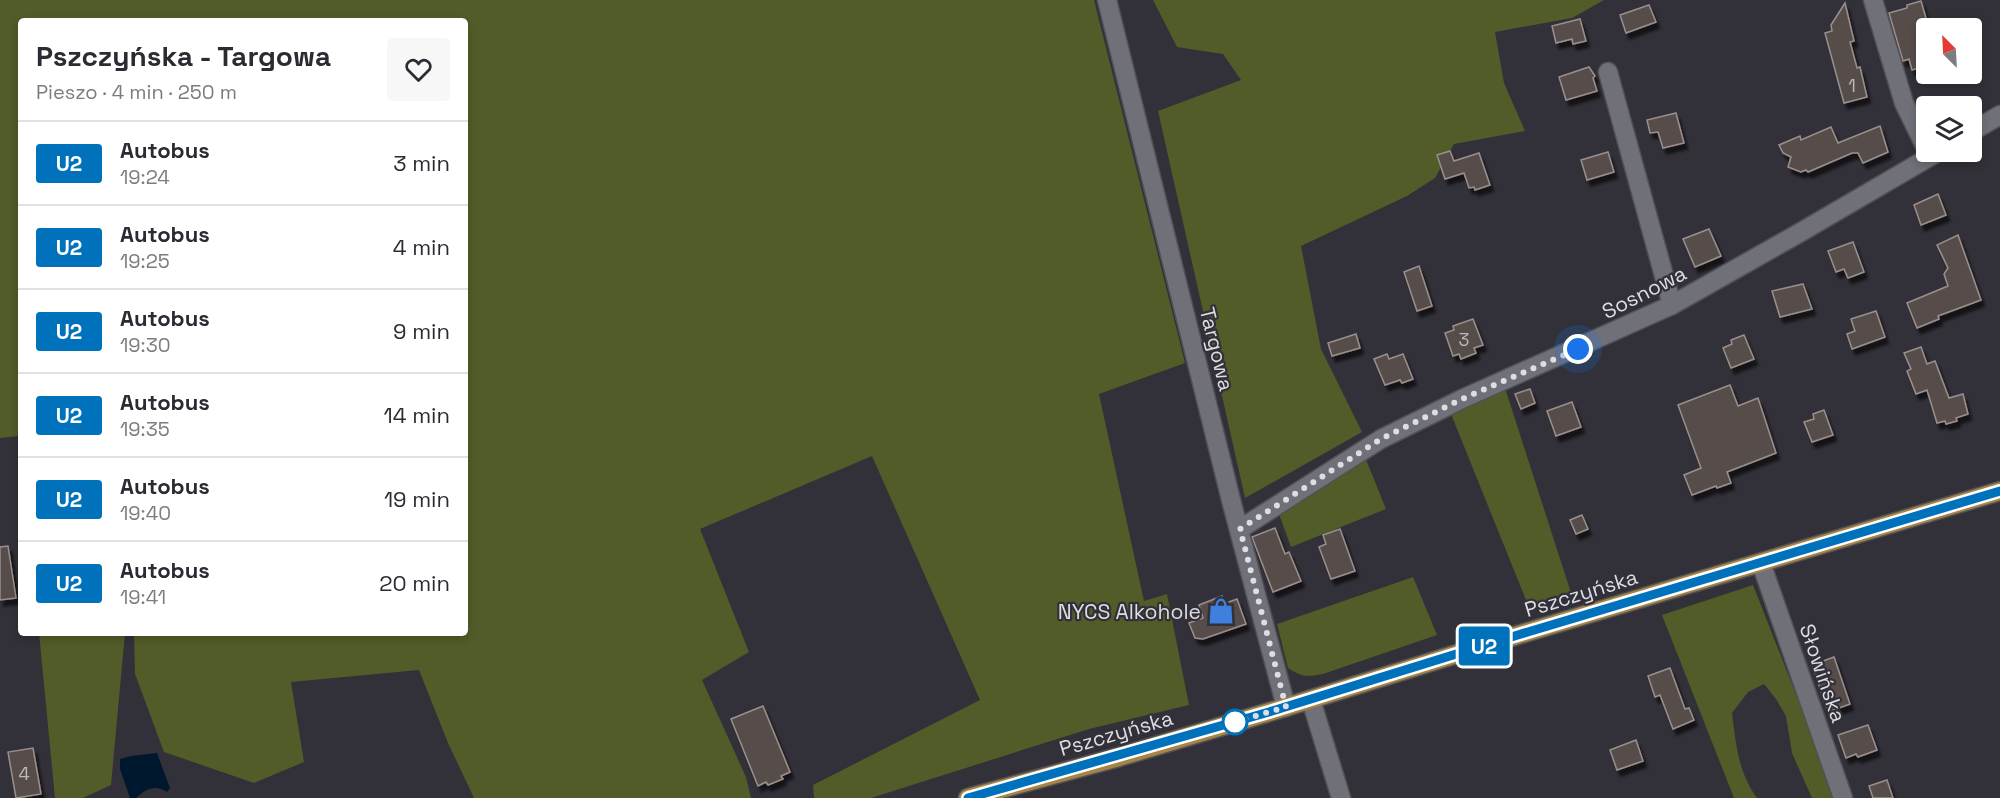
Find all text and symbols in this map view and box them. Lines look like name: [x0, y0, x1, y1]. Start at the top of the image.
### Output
north arrow: [1916, 18, 1982, 84]
map controls: [1916, 18, 1982, 162]
text: Pszczyńska - Targowa: [36, 38, 331, 74]
button: heart: [387, 38, 450, 101]
house number: 1: [1848, 74, 1856, 97]
text: Pieszo · 4 min · 250 m: [36, 79, 237, 105]
button: layers: [1916, 96, 1982, 162]
text: Autobus: [120, 136, 210, 164]
text: 3 min: [393, 149, 450, 177]
text: U2: [56, 150, 82, 177]
text: 19:24: [120, 164, 170, 190]
text: Autobus: [120, 220, 210, 248]
text: 4 min: [393, 233, 450, 261]
text: U2: [56, 234, 82, 261]
text: 19:25: [120, 248, 170, 274]
street label: Sosnowa: [1597, 259, 1691, 325]
text: Autobus: [120, 304, 210, 332]
street label: Targowa: [1194, 304, 1240, 394]
text: 9 min: [393, 317, 450, 345]
text: U2: [56, 318, 82, 345]
house number: 3: [1459, 328, 1469, 351]
text: 19:30: [120, 332, 171, 358]
your location: [1563, 334, 1593, 364]
text: Autobus: [120, 388, 210, 416]
text: 14 min: [384, 401, 450, 429]
text: U2: [56, 402, 82, 429]
text: 19:35: [120, 416, 170, 442]
text: Autobus: [120, 472, 210, 500]
text: 19 min: [384, 485, 450, 513]
text: U2: [56, 486, 82, 513]
text: 19:40: [120, 500, 171, 526]
text: Autobus: [120, 556, 210, 584]
street label: Pszczyńska: [1521, 563, 1641, 623]
text: 20 min: [379, 569, 450, 597]
text: U2: [56, 570, 82, 597]
text: 19:41: [120, 584, 166, 610]
shop icon: NYCS Alkohole: [1206, 596, 1236, 626]
place label: NYCS Alkohole: [1058, 598, 1201, 625]
street label: Słowińska: [1794, 620, 1852, 726]
line badge: U2: [1457, 626, 1511, 666]
text: U2: [1471, 633, 1497, 660]
street label: Pszczyńska: [1056, 704, 1176, 762]
unlabelled marker: [1222, 709, 1248, 735]
house number: 4: [18, 762, 30, 785]

